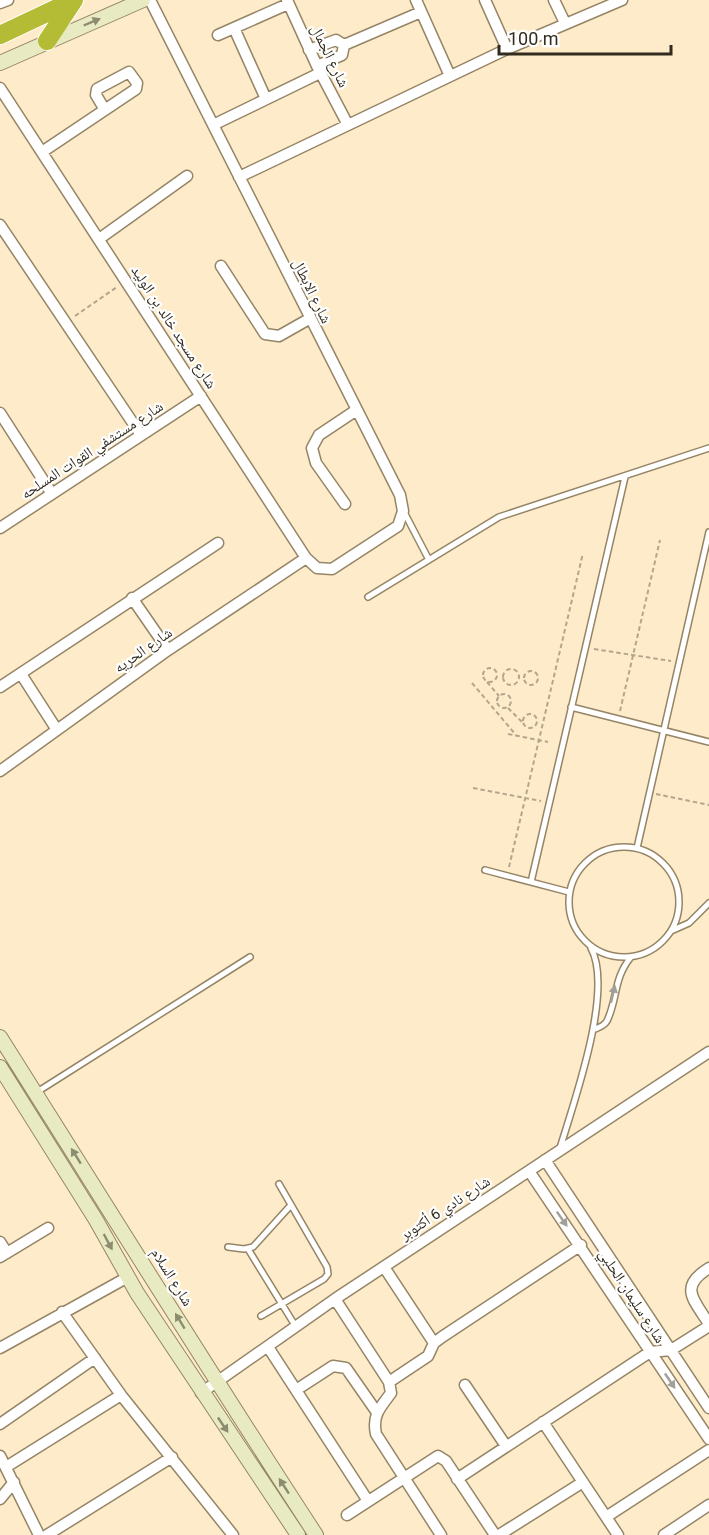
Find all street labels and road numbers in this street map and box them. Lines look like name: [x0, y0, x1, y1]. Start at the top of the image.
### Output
street label: شارع الجمال: [306, 22, 353, 91]
street label: شارع الابطال: [288, 256, 335, 327]
street label: شارع مسجد خالد بن الوليد: [127, 262, 221, 393]
street label: شارع مستشفي القوات المسلحه: [17, 397, 168, 505]
street label: شارع الحريه: [110, 623, 176, 677]
street label: شارع نادي 6 أكتوبر: [396, 1172, 495, 1247]
street label: شارع السلام: [146, 1244, 197, 1310]
street label: شارع سليمان الحلبي: [592, 1245, 669, 1348]

